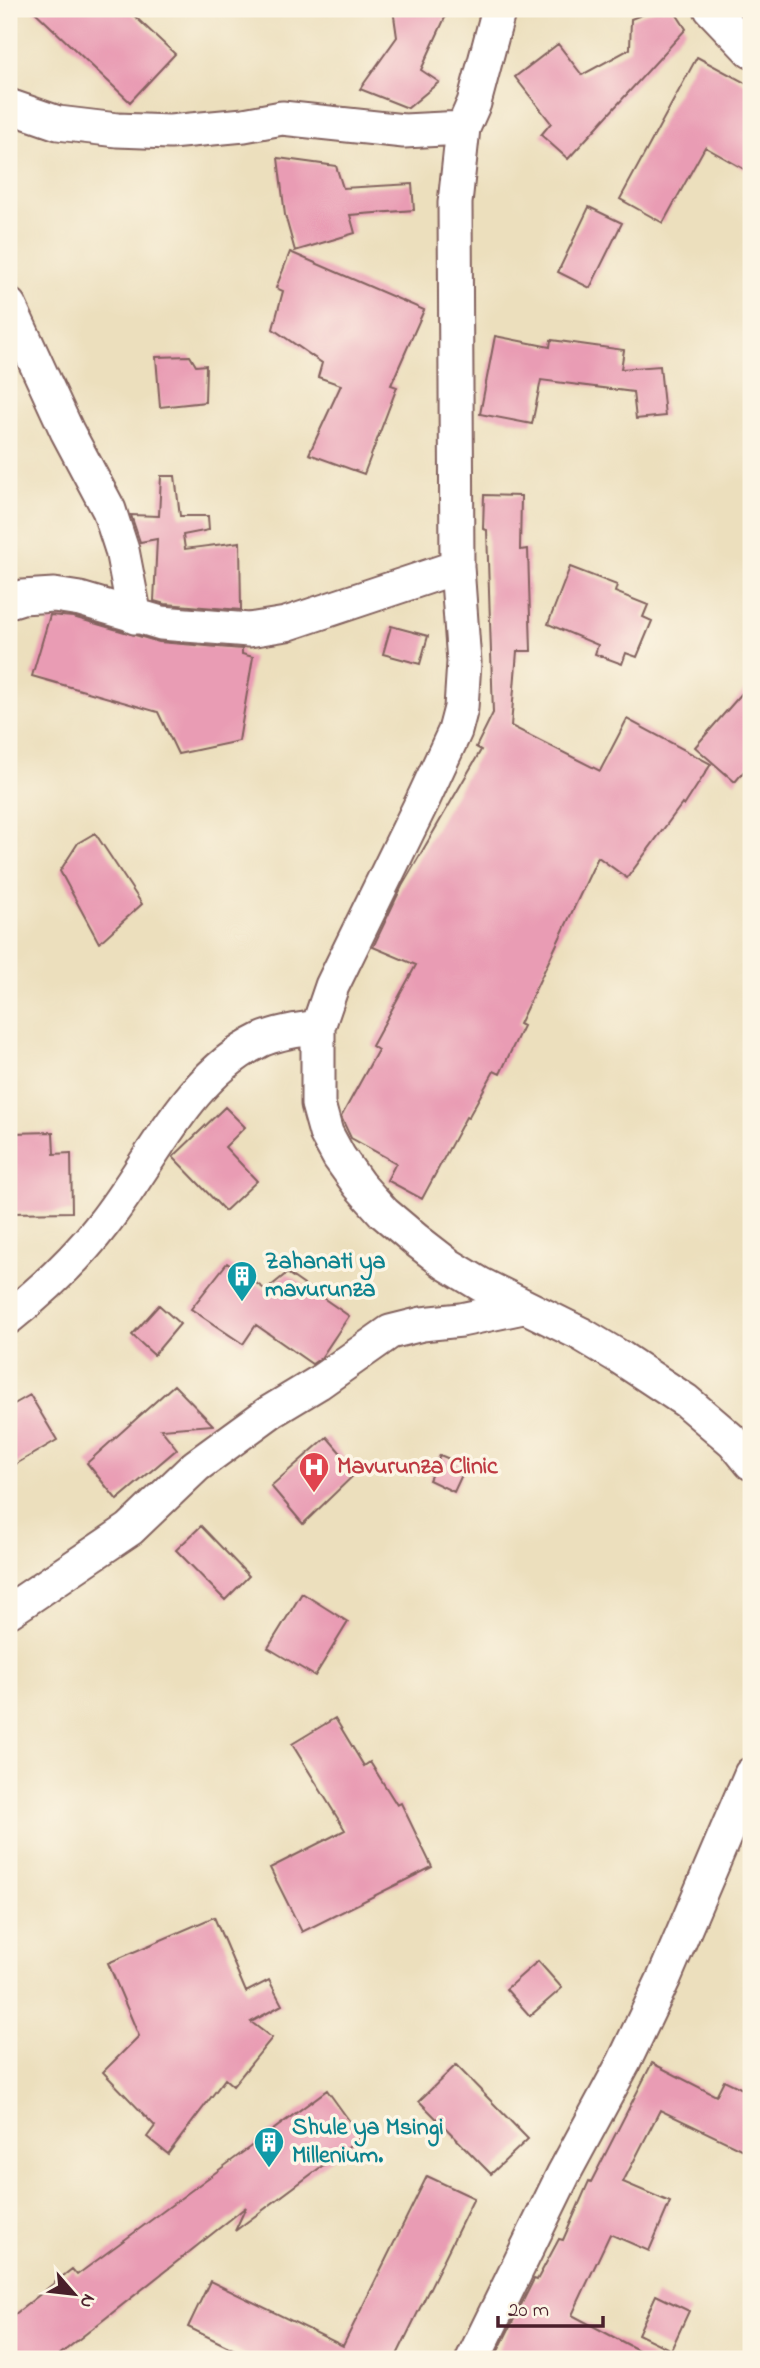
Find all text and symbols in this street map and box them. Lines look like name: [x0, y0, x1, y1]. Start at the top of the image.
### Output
place label: Zahanati ya mavurunza: [265, 1245, 385, 1308]
building icon: Zahanati ya mavurunza: [225, 1259, 259, 1303]
hospital icon: Mavurunza Clinic: [297, 1450, 331, 1494]
place label: Mavurunza Clinic: [337, 1450, 499, 1485]
place label: Shule ya Msingi Millenium.: [292, 2111, 444, 2174]
building icon: Shule ya Msingi Millenium.: [252, 2125, 286, 2169]
north arrow: [38, 2260, 108, 2330]
scale bar: [498, 2284, 602, 2328]
text: N: [72, 2289, 102, 2313]
text: 20 m: [508, 2296, 549, 2326]

